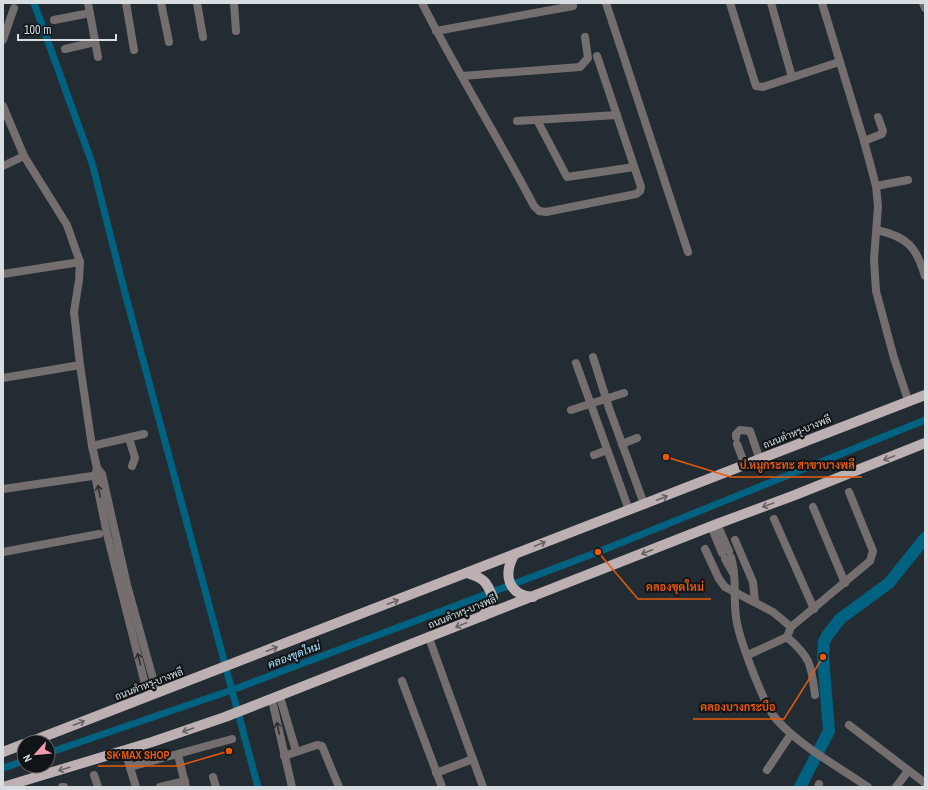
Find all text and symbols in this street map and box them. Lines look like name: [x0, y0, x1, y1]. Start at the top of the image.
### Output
scale bar: [18, 16, 116, 42]
text: 100 m: [24, 22, 51, 38]
street label: ถนนตำหรุ-บางพลี: [761, 412, 833, 452]
callout: ป.หมูกระทะ สาขาบางพลี: [731, 454, 862, 477]
one-way arrow: [883, 454, 895, 462]
text: ป.หมูกระทะ สาขาบางพลี: [739, 457, 855, 473]
one-way arrow: [94, 485, 102, 498]
one-way arrow: [655, 493, 667, 501]
one-way arrow: [762, 502, 774, 510]
one-way arrow: [534, 540, 546, 548]
one-way arrow: [641, 549, 653, 556]
callout: คลองขุดใหม่: [638, 576, 711, 599]
text: คลองขุดใหม่: [646, 579, 704, 595]
street label: ถนนตำหรุ-บางพลี: [426, 592, 498, 632]
one-way arrow: [387, 597, 399, 605]
one-way arrow: [455, 622, 467, 630]
water label: คลองขุดใหม่: [265, 637, 324, 673]
one-way arrow: [266, 644, 278, 652]
one-way arrow: [134, 652, 142, 665]
street label: ถนนตำหรุ-บางพลี: [113, 665, 186, 704]
callout: คลองบางกระบือ: [693, 696, 784, 719]
text: คลองบางกระบือ: [700, 699, 776, 714]
one-way arrow: [73, 719, 85, 727]
one-way arrow: [274, 721, 282, 734]
one-way arrow: [183, 727, 195, 735]
north arrow: [16, 734, 56, 774]
callout: SK MAX SHOP: [98, 743, 178, 766]
text: SK MAX SHOP: [106, 748, 170, 762]
text: N: [19, 752, 35, 765]
one-way arrow: [58, 766, 71, 773]

